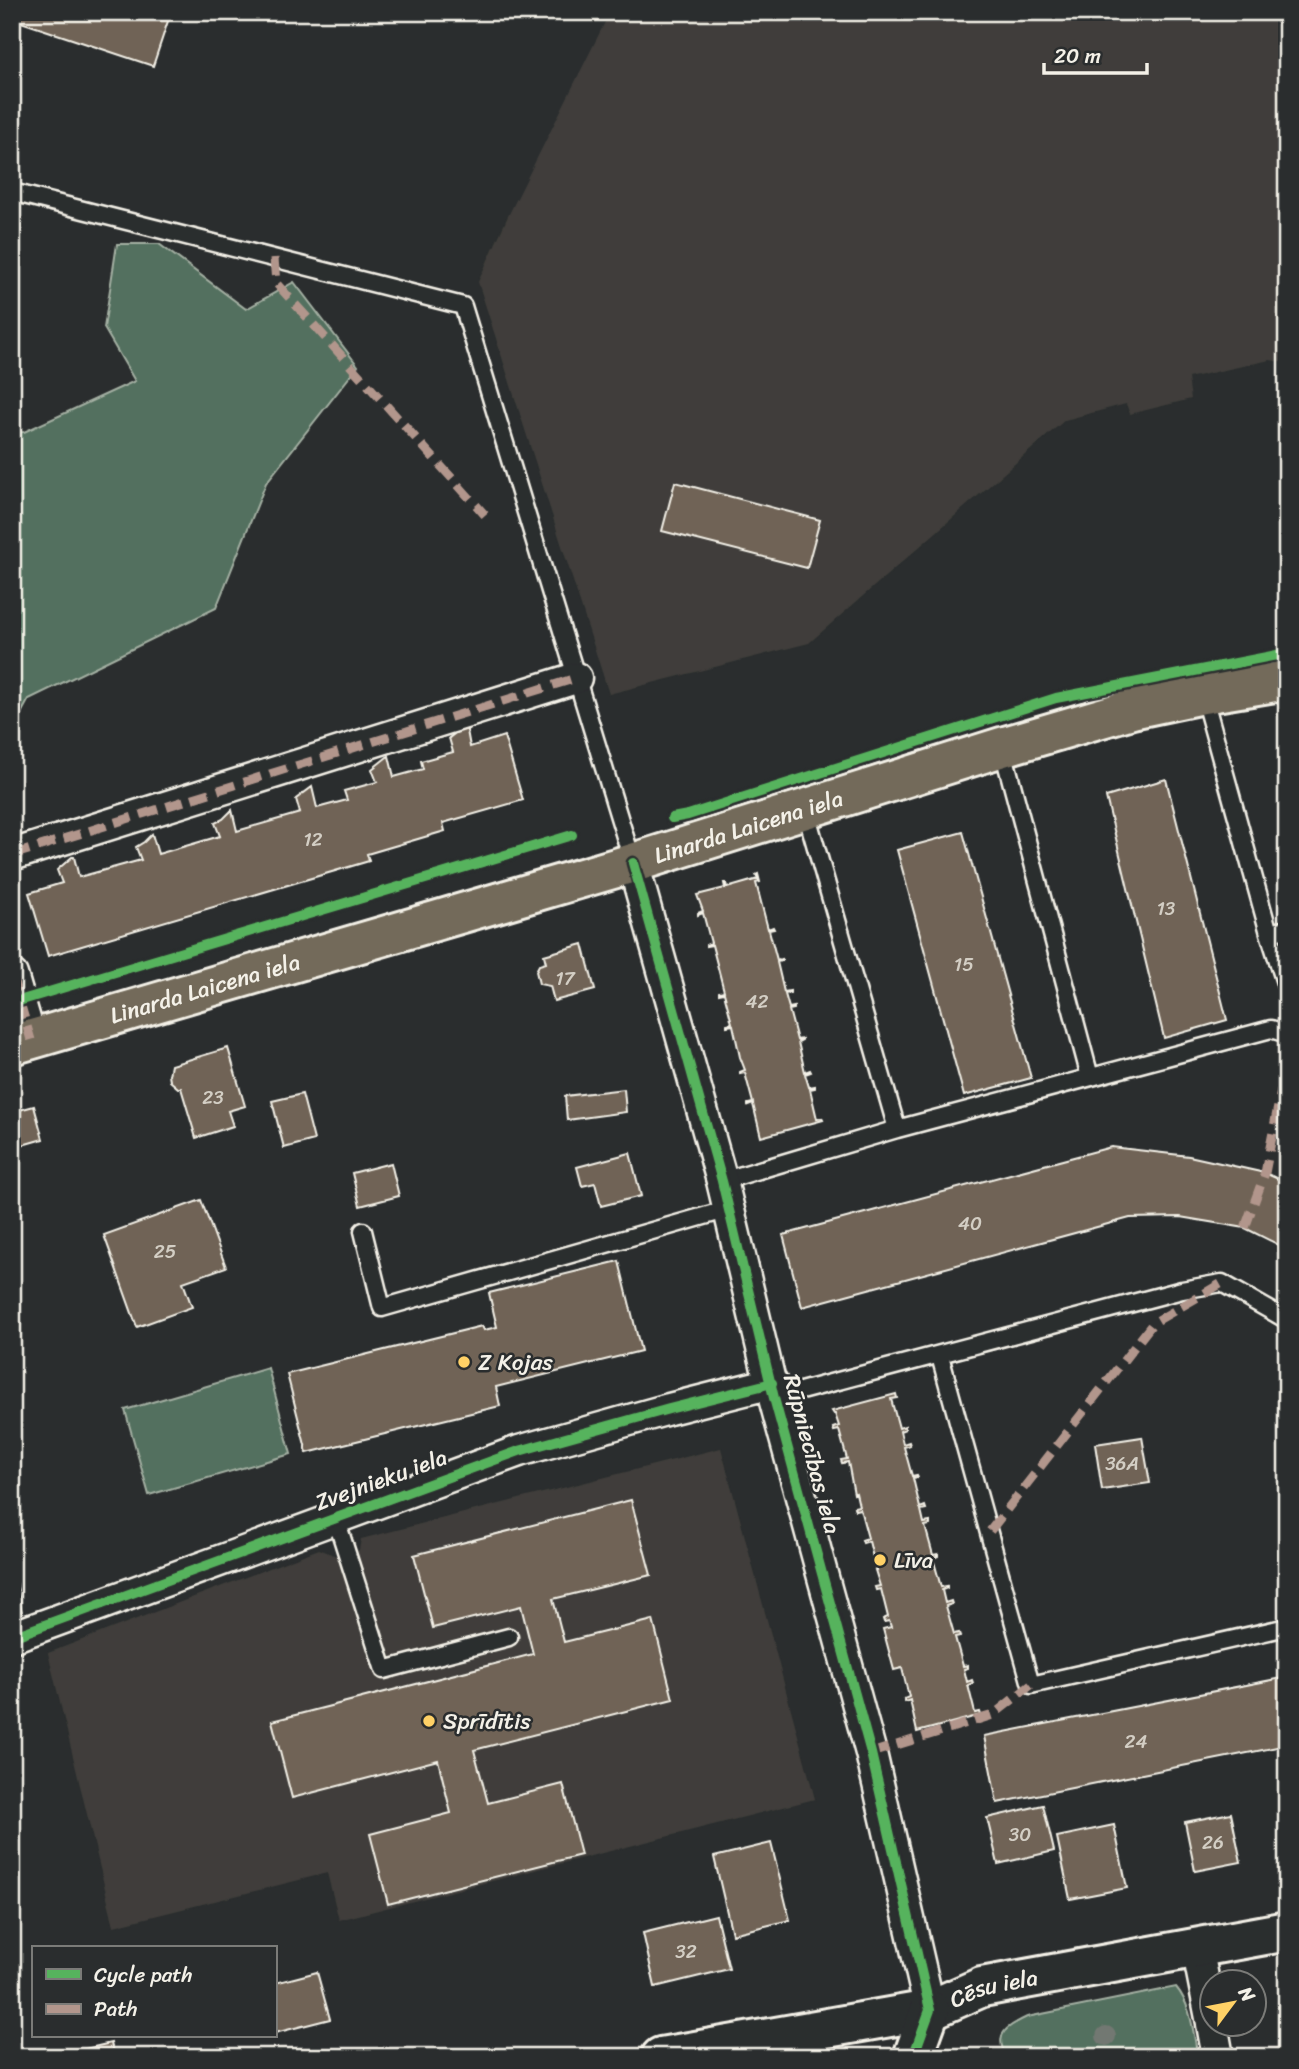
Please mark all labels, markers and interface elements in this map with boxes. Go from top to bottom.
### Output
scale bar [1044,32,1147,76]
text: 20 m [1054,37,1101,75]
street label: Linarda Laicena iela [648,778,848,876]
house number: 12 [303,823,323,856]
house number: 13 [1157,892,1176,925]
street label: Linarda Laicena iela [105,941,305,1036]
house number: 15 [954,948,974,981]
house number: 17 [555,962,576,995]
house number: 42 [746,985,768,1018]
house number: 23 [202,1081,224,1114]
house number: 40 [958,1207,982,1240]
house number: 25 [154,1235,177,1268]
place label: Z Kojas [478,1342,553,1383]
marker: Z Kojas [456,1354,472,1370]
street label: Rūpniecības iela [771,1370,853,1539]
street label: Zvejnieku iela [309,1437,453,1523]
house number: 36A [1105,1447,1139,1480]
place label: Līva [894,1540,933,1581]
marker: Līva [872,1552,888,1568]
place label: Sprīdītis [443,1701,531,1742]
marker: Sprīdītis [421,1713,437,1729]
house number: 24 [1125,1725,1148,1758]
house number: 30 [1009,1818,1031,1851]
house number: 26 [1202,1826,1224,1859]
house number: 32 [675,1935,697,1968]
legend [32,1946,276,2038]
text: Cycle path [94,1956,193,1994]
street label: Cēsu iela [942,1957,1041,2020]
north arrow [1198,1968,1268,2038]
text: N [1229,1979,1265,2009]
text: Path [94,1990,137,2028]

